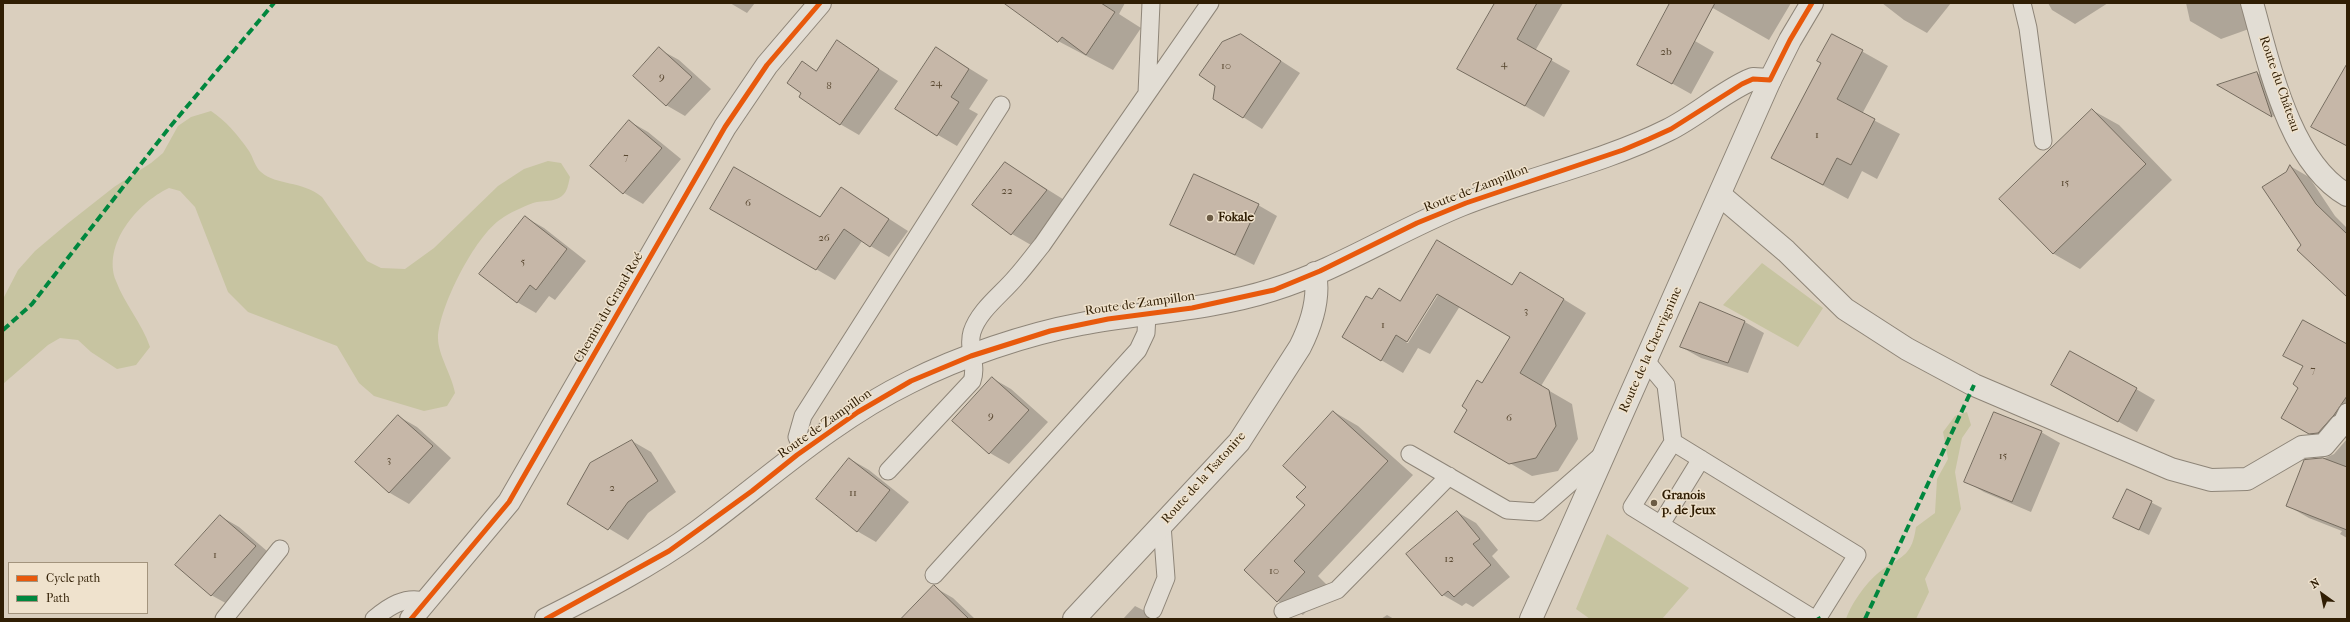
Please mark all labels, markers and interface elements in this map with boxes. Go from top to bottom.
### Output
street label: Route du Château [2255,34,2303,134]
house number: 2b [1660,45,1672,59]
house number: 4 [1501,57,1507,71]
house number: 10 [1221,59,1231,73]
house number: 9 [659,70,665,84]
house number: 24 [930,76,942,90]
house number: 8 [826,79,832,93]
house number: 1 [1815,128,1819,142]
house number: 7 [623,150,629,164]
street label: Route de Zampillon [1421,162,1531,216]
house number: 15 [2061,176,2069,190]
house number: 22 [1001,184,1013,198]
house number: 6 [745,196,751,210]
place label: Fokale [1218,210,1254,226]
marker: Fokale [1205,213,1215,223]
house number: 26 [818,231,830,245]
street label: Chemin du Grand Roé [571,250,647,366]
house number: 5 [521,255,525,269]
street label: Route de la Chervignine [1616,285,1686,415]
street label: Route de Zampillon [1084,289,1196,319]
house number: 3 [1524,304,1528,318]
house number: 1 [1381,318,1385,332]
house number: 7 [2310,363,2316,377]
street label: Route de Zampillon [775,386,875,462]
house number: 9 [988,409,994,423]
house number: 6 [1506,411,1512,425]
street label: Route de la Tsatonire [1159,429,1249,527]
house number: 15 [1999,449,2007,463]
house number: 3 [387,453,391,467]
house number: 2 [609,481,615,495]
house number: 11 [849,486,857,500]
place label: Granois p. de Jeux [1662,488,1716,519]
marker: Granois p. de Jeux [1649,498,1659,508]
house number: 1 [213,548,217,562]
house number: 12 [1444,552,1454,566]
legend [8,562,148,614]
house number: 10 [1269,564,1279,578]
text: Cycle path [46,571,100,585]
north arrow [2302,574,2342,614]
text: N [2308,576,2322,591]
text: Path [46,591,70,605]

